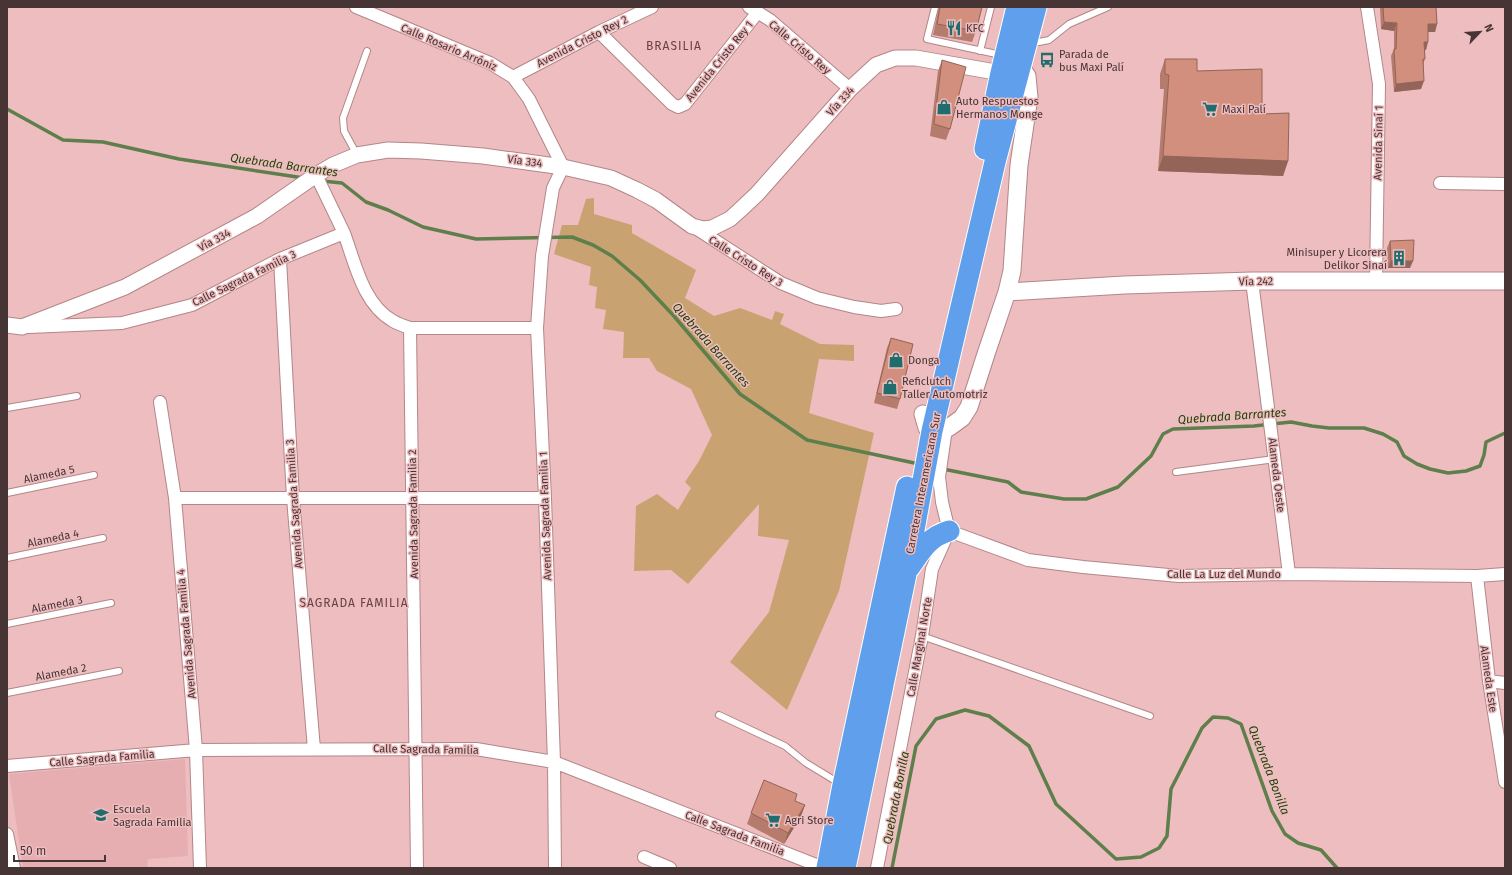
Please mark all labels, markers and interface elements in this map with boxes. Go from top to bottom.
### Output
north arrow [1460,12,1500,52]
street label: Avenida Cristo Rey 2 [534,13,630,70]
street label: Avenida Cristo Rey 1 [683,18,756,104]
street label: Calle Cristo Rey [766,18,834,77]
restaurant icon: KFC [945,19,963,37]
street label: Calle Rosario Arróniz [399,21,499,74]
place label: KFC [966,22,984,35]
text: N [1481,22,1496,34]
district label: BRASILIA [646,39,702,53]
place label: Parada de bus Maxi Palí [1059,48,1124,74]
bus stop icon: Parada de bus Maxi Palí [1038,51,1056,69]
street label: Vía 334 [824,84,857,119]
place label: Auto Respuestos Hermanos Monge [956,95,1043,121]
shop icon: Auto Respuestos Hermanos Monge [935,98,953,116]
supermarket icon: Maxi Palí [1201,100,1219,118]
place label: Maxi Palí [1222,103,1266,116]
street label: Avenida Sinaí 1 [1371,105,1386,181]
water label: Quebrada Barrantes [229,151,339,180]
street label: Vía 334 [507,153,543,170]
street label: Vía 334 [196,226,233,254]
street label: Calle Cristo Rey 3 [706,233,785,289]
place label: Minisuper y Licorera Delikor Sinaí [1286,246,1387,272]
street label: Calle Sagrada Familia 3 [190,248,298,309]
building icon: Minisuper y Licorera Delikor Sinaí [1390,249,1408,267]
street label: Vía 242 [1239,275,1273,288]
water label: Quebrada Barrantes [669,300,753,390]
shop icon: Donga [887,351,905,369]
place label: Donga [908,354,939,367]
place label: Reficlutch Taller Automotriz [902,375,988,401]
shop icon: Reficlutch Taller Automotriz [881,378,899,396]
water label: Quebrada Barrantes [1177,405,1287,427]
street label: Carretera Interamericana Sur [903,410,944,555]
street label: Alameda Oeste [1265,437,1288,513]
street label: Avenida Sagrada Familia 3 [283,439,306,569]
street label: Avenida Sagrada Familia 2 [406,449,421,579]
street label: Avenida Sagrada Familia 1 [537,451,554,581]
street label: Alameda 5 [22,463,76,486]
street label: Alameda 4 [26,527,80,550]
street label: Calle La Luz del Mundo [1167,568,1281,581]
street label: Avenida Sagrada Familia 4 [174,569,199,699]
street label: Alameda 3 [30,593,84,616]
district label: SAGRADA FAMILIA [299,596,409,610]
street label: Calle Marginal Norte [904,596,935,698]
street label: Alameda Este [1477,645,1500,713]
street label: Alameda 2 [34,661,88,684]
water label: Quebrada Bonilla [1246,723,1293,817]
street label: Calle Sagrada Familia [373,742,479,757]
street label: Calle Sagrada Familia [49,747,155,770]
water label: Quebrada Bonilla [880,750,912,846]
place label: Escuela Sagrada Familia [113,803,191,829]
school or university icon: Escuela Sagrada Familia [92,806,110,824]
street label: Calle Sagrada Familia [683,808,787,858]
supermarket icon: Agri Store [764,811,782,829]
place label: Agri Store [785,814,833,827]
scale bar [14,837,105,863]
text: 50 m [20,844,46,858]

